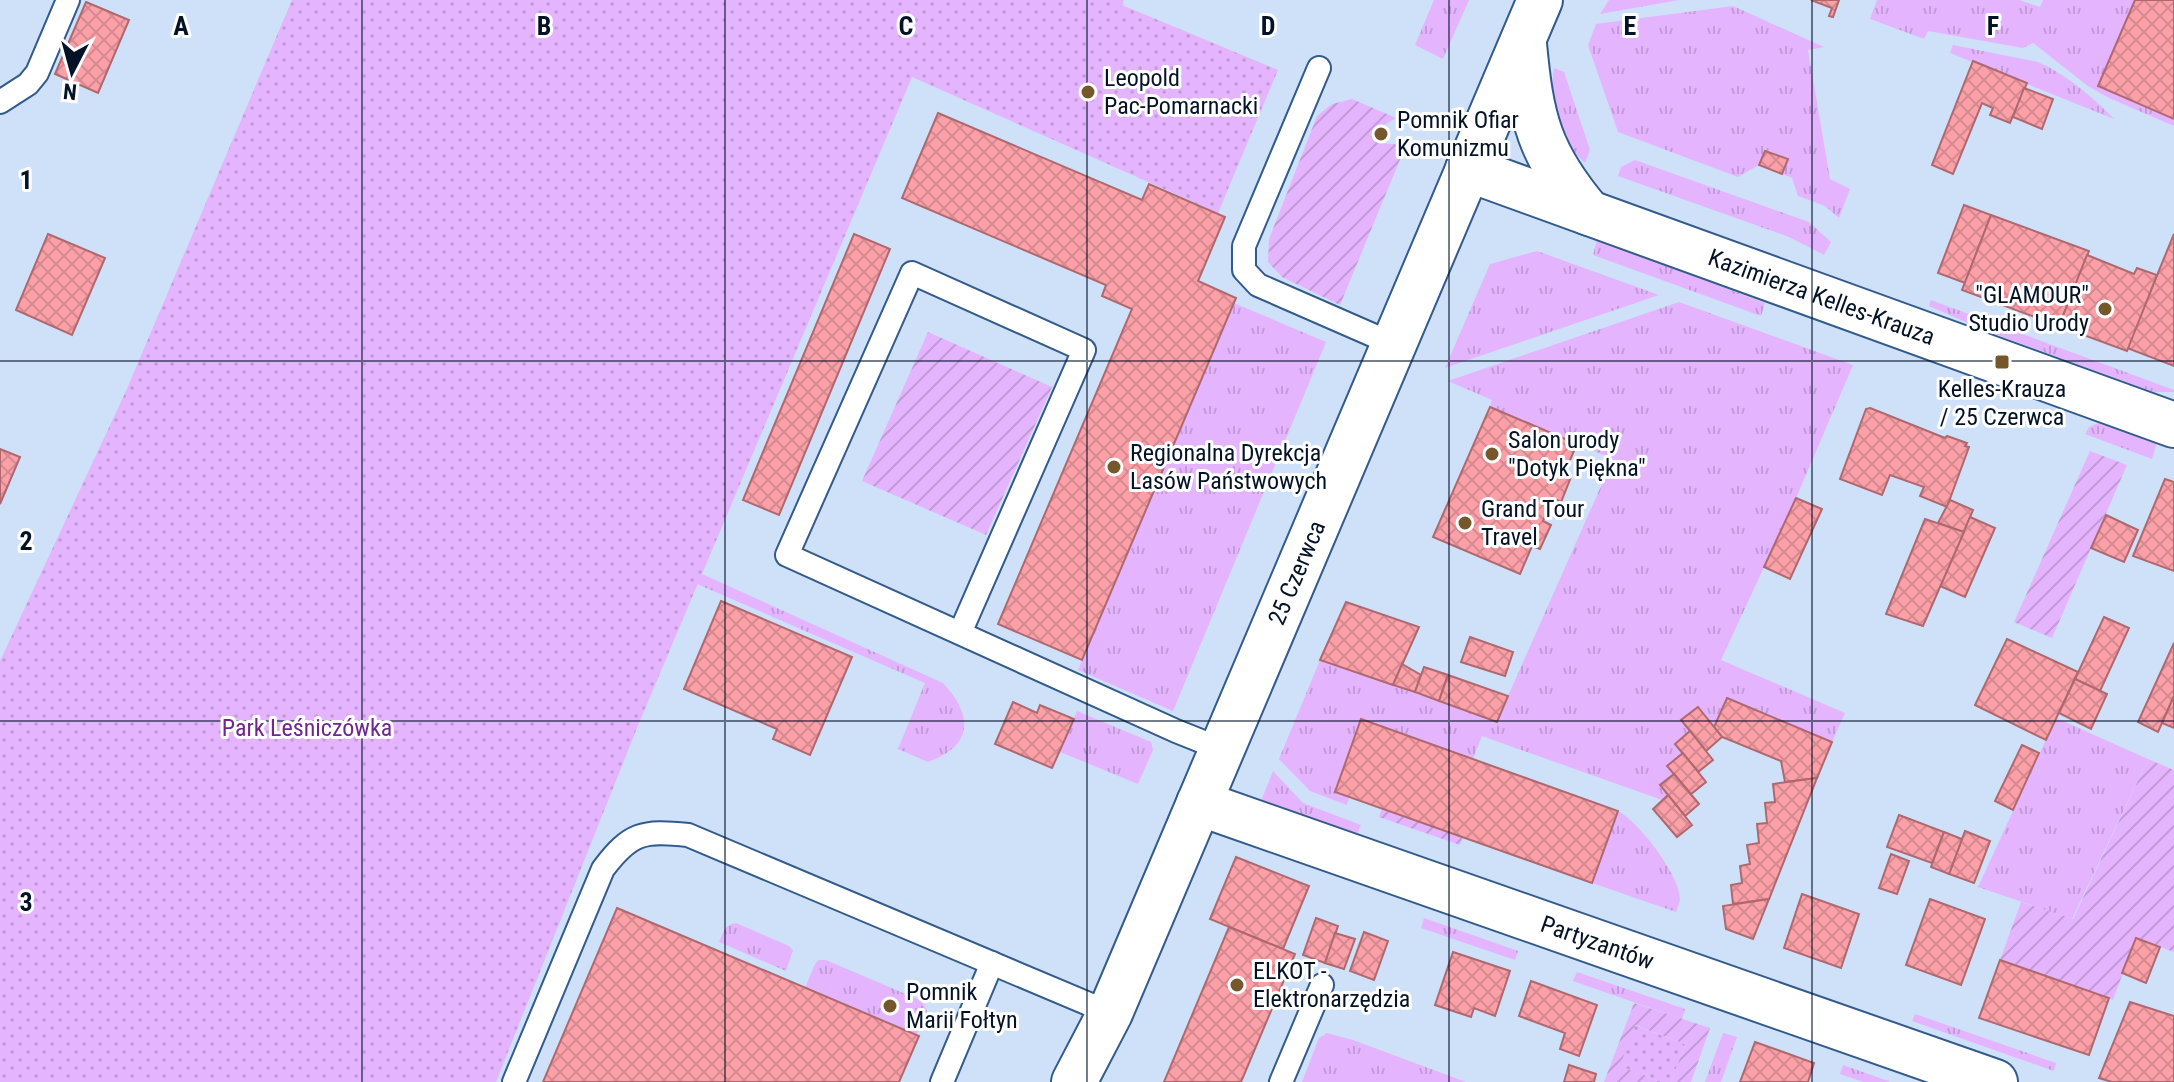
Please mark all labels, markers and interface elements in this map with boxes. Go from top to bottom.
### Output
text: A [173,11,189,41]
text: B [537,11,551,41]
text: C [899,11,914,41]
text: D [1261,11,1275,41]
text: E [1624,11,1637,41]
text: F [1987,11,1999,41]
north arrow [32,32,112,112]
place label: Leopold Pac-Pomarnacki [1104,64,1258,120]
text: N [62,78,78,105]
marker: Leopold Pac-Pomarnacki [1079,83,1097,101]
place label: Pomnik Ofiar Komunizmu [1397,106,1519,162]
marker: Pomnik Ofiar Komunizmu [1372,125,1390,143]
text: 1 [19,165,33,195]
street label: Kazimierza Kelles-Krauza [1705,243,1938,351]
place label: "GLAMOUR" Studio Urody [1968,281,2089,337]
marker: "GLAMOUR" Studio Urody [2096,300,2114,318]
marker: Kelles-Krauza / 25 Czerwca [1993,353,2011,371]
place label: Kelles-Krauza / 25 Czerwca [1938,375,2066,431]
place label: Salon urody "Dotyk Piękna" [1508,426,1646,482]
place label: Regionalna Dyrekcja Lasów Państwowych [1130,439,1327,495]
marker: Salon urody "Dotyk Piękna" [1483,445,1501,463]
marker: Regionalna Dyrekcja Lasów Państwowych [1105,458,1123,476]
place label: Grand Tour Travel [1481,495,1584,551]
marker: Grand Tour Travel [1456,514,1474,532]
street label: 25 Czerwca [1262,517,1331,629]
text: 2 [19,526,33,556]
park label: Park Leśniczówka [222,714,392,742]
text: 3 [19,887,33,917]
street label: Partyzantów [1537,910,1658,975]
place label: ELKOT - Elektronarzędzia [1253,957,1410,1013]
marker: ELKOT - Elektronarzędzia [1228,976,1246,994]
place label: Pomnik Marii Fołtyn [906,978,1018,1034]
marker: Pomnik Marii Fołtyn [881,997,899,1015]

